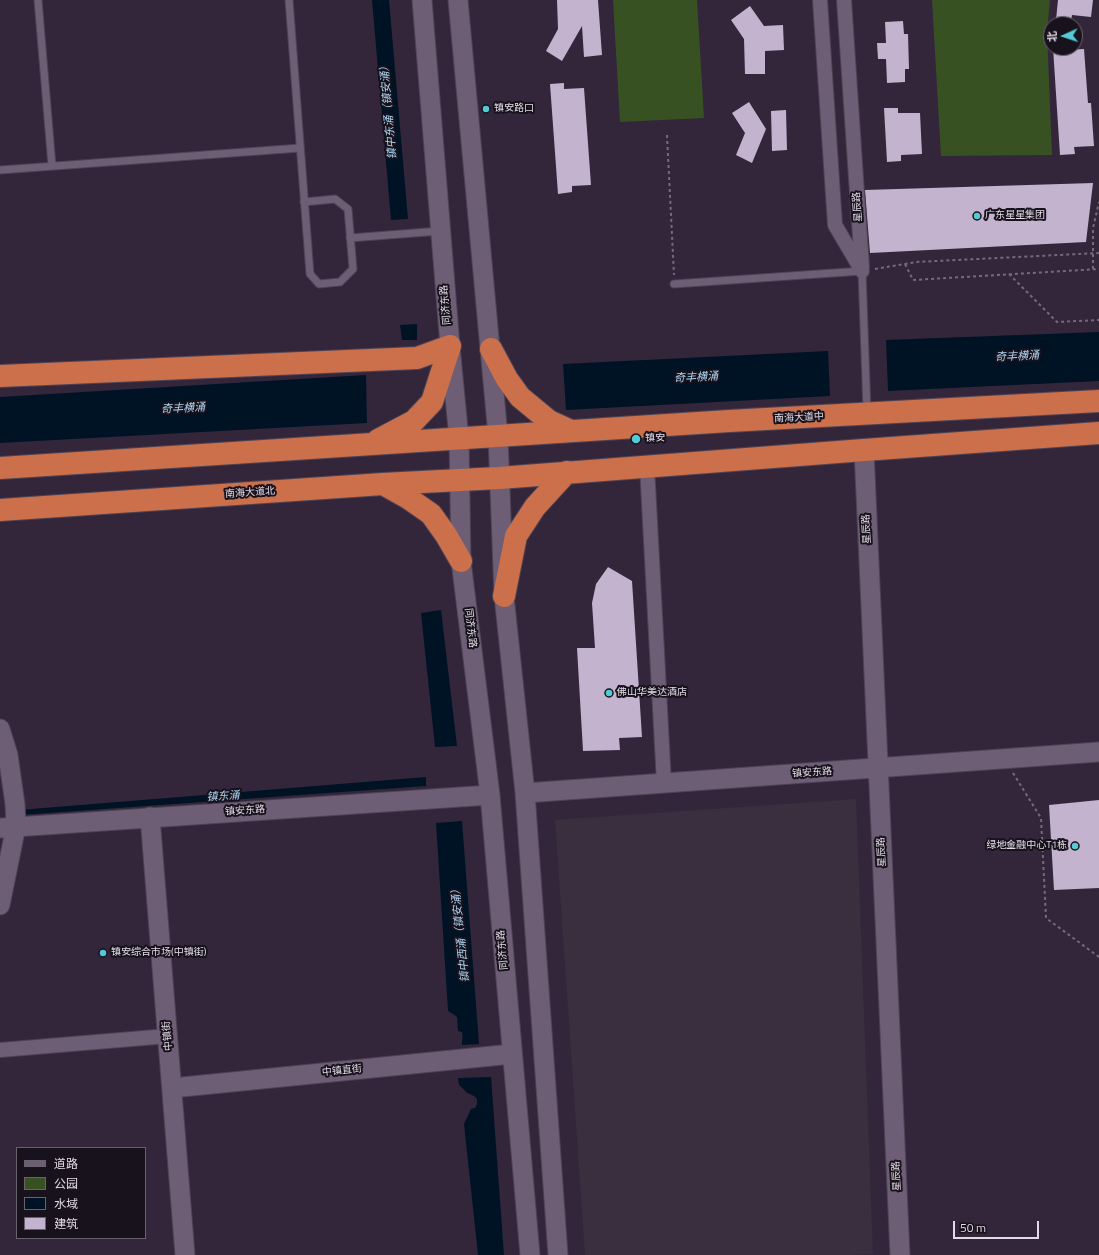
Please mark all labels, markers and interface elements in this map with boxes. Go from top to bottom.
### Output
north arrow [1043,16,1083,56]
text: 北 [1044,31,1060,42]
water label: 镇中东涌（镇安涌） [378,60,400,160]
place label: 镇安路口 [494,103,534,115]
marker: 镇安路口 [481,104,491,114]
street label: 星辰路 [851,192,865,222]
place label: 广东星星集团 [985,210,1045,222]
marker: 广东星星集团 [972,211,982,221]
street label: 同济东路 [438,285,454,325]
water label: 奇丰横涌 [995,349,1039,365]
water label: 奇丰横涌 [674,370,718,386]
water label: 奇丰横涌 [161,401,205,417]
street label: 南海大道中 [774,411,824,425]
marker: 镇安 [630,433,642,445]
place label: 镇安 [645,433,665,445]
street label: 南海大道北 [225,485,275,501]
street label: 星辰路 [860,514,874,544]
street label: 同济东路 [462,607,478,649]
place label: 佛山华美达酒店 [617,687,687,699]
marker: 佛山华美达酒店 [604,688,614,698]
street label: 镇安东路 [792,766,832,780]
water label: 镇东涌 [206,789,240,805]
street label: 镇安东路 [225,804,265,818]
street label: 星辰路 [875,837,889,867]
place label: 绿地金融中心T1栋 [986,840,1067,852]
marker: 绿地金融中心T1栋 [1070,841,1080,851]
water label: 镇中西涌（镇安涌） [449,883,473,983]
street label: 同济东路 [495,930,511,970]
place label: 镇安综合市场(中镇街) [111,947,206,959]
marker: 镇安综合市场(中镇街) [98,948,108,958]
street label: 中镇街 [161,1021,175,1051]
street label: 中镇直街 [321,1063,363,1079]
legend [16,1147,146,1239]
text: 道路 [54,1154,78,1173]
street label: 星辰路 [890,1161,904,1191]
text: 公园 [54,1174,78,1193]
text: 水域 [54,1194,78,1213]
scale bar [955,1213,1041,1239]
text: 建筑 [54,1214,78,1233]
text: 50 m [960,1218,986,1237]

